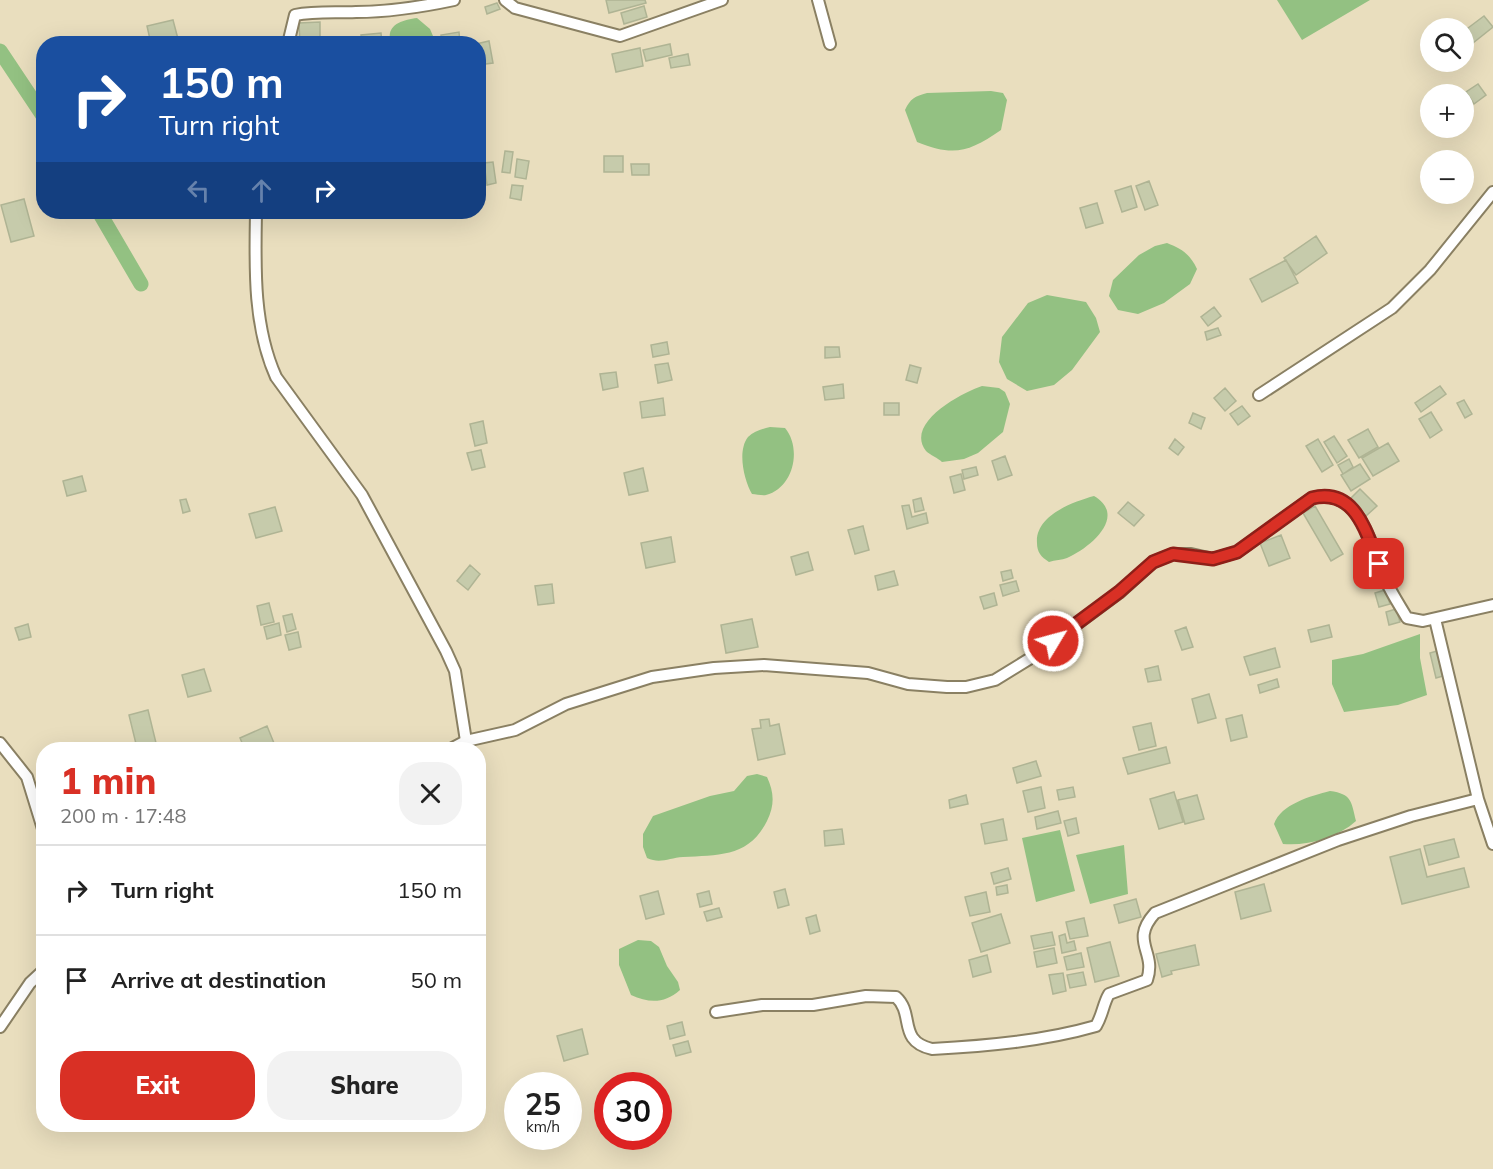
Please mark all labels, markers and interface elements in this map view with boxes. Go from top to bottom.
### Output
map controls [1420,18,1474,204]
button: search [1420,18,1474,72]
text: 150 m [159,56,284,109]
icon: right [60,60,138,138]
button: + [1420,84,1474,138]
text: Turn right [159,108,279,142]
button: − [1420,150,1474,204]
icon: left [182,174,215,207]
icon: ahead [245,174,278,207]
icon: right [308,174,341,207]
pin [1353,538,1404,589]
icon: arrive [1362,547,1395,580]
position arrow [1021,609,1085,673]
text: 1 min [60,758,156,803]
button: close [399,762,462,825]
text: 200 m · 17:48 [60,803,186,828]
icon: right [60,874,93,907]
text: Turn right [111,876,214,904]
text: 150 m [397,876,462,904]
icon: arrive [60,964,93,997]
text: Arrive at destination [111,966,326,994]
text: 50 m [411,966,462,994]
button: Exit [60,1051,255,1120]
button: Share [267,1051,462,1120]
speed limit sign: 30 [594,1072,672,1150]
text: 25 [525,1085,561,1123]
text: km/h [526,1117,560,1136]

